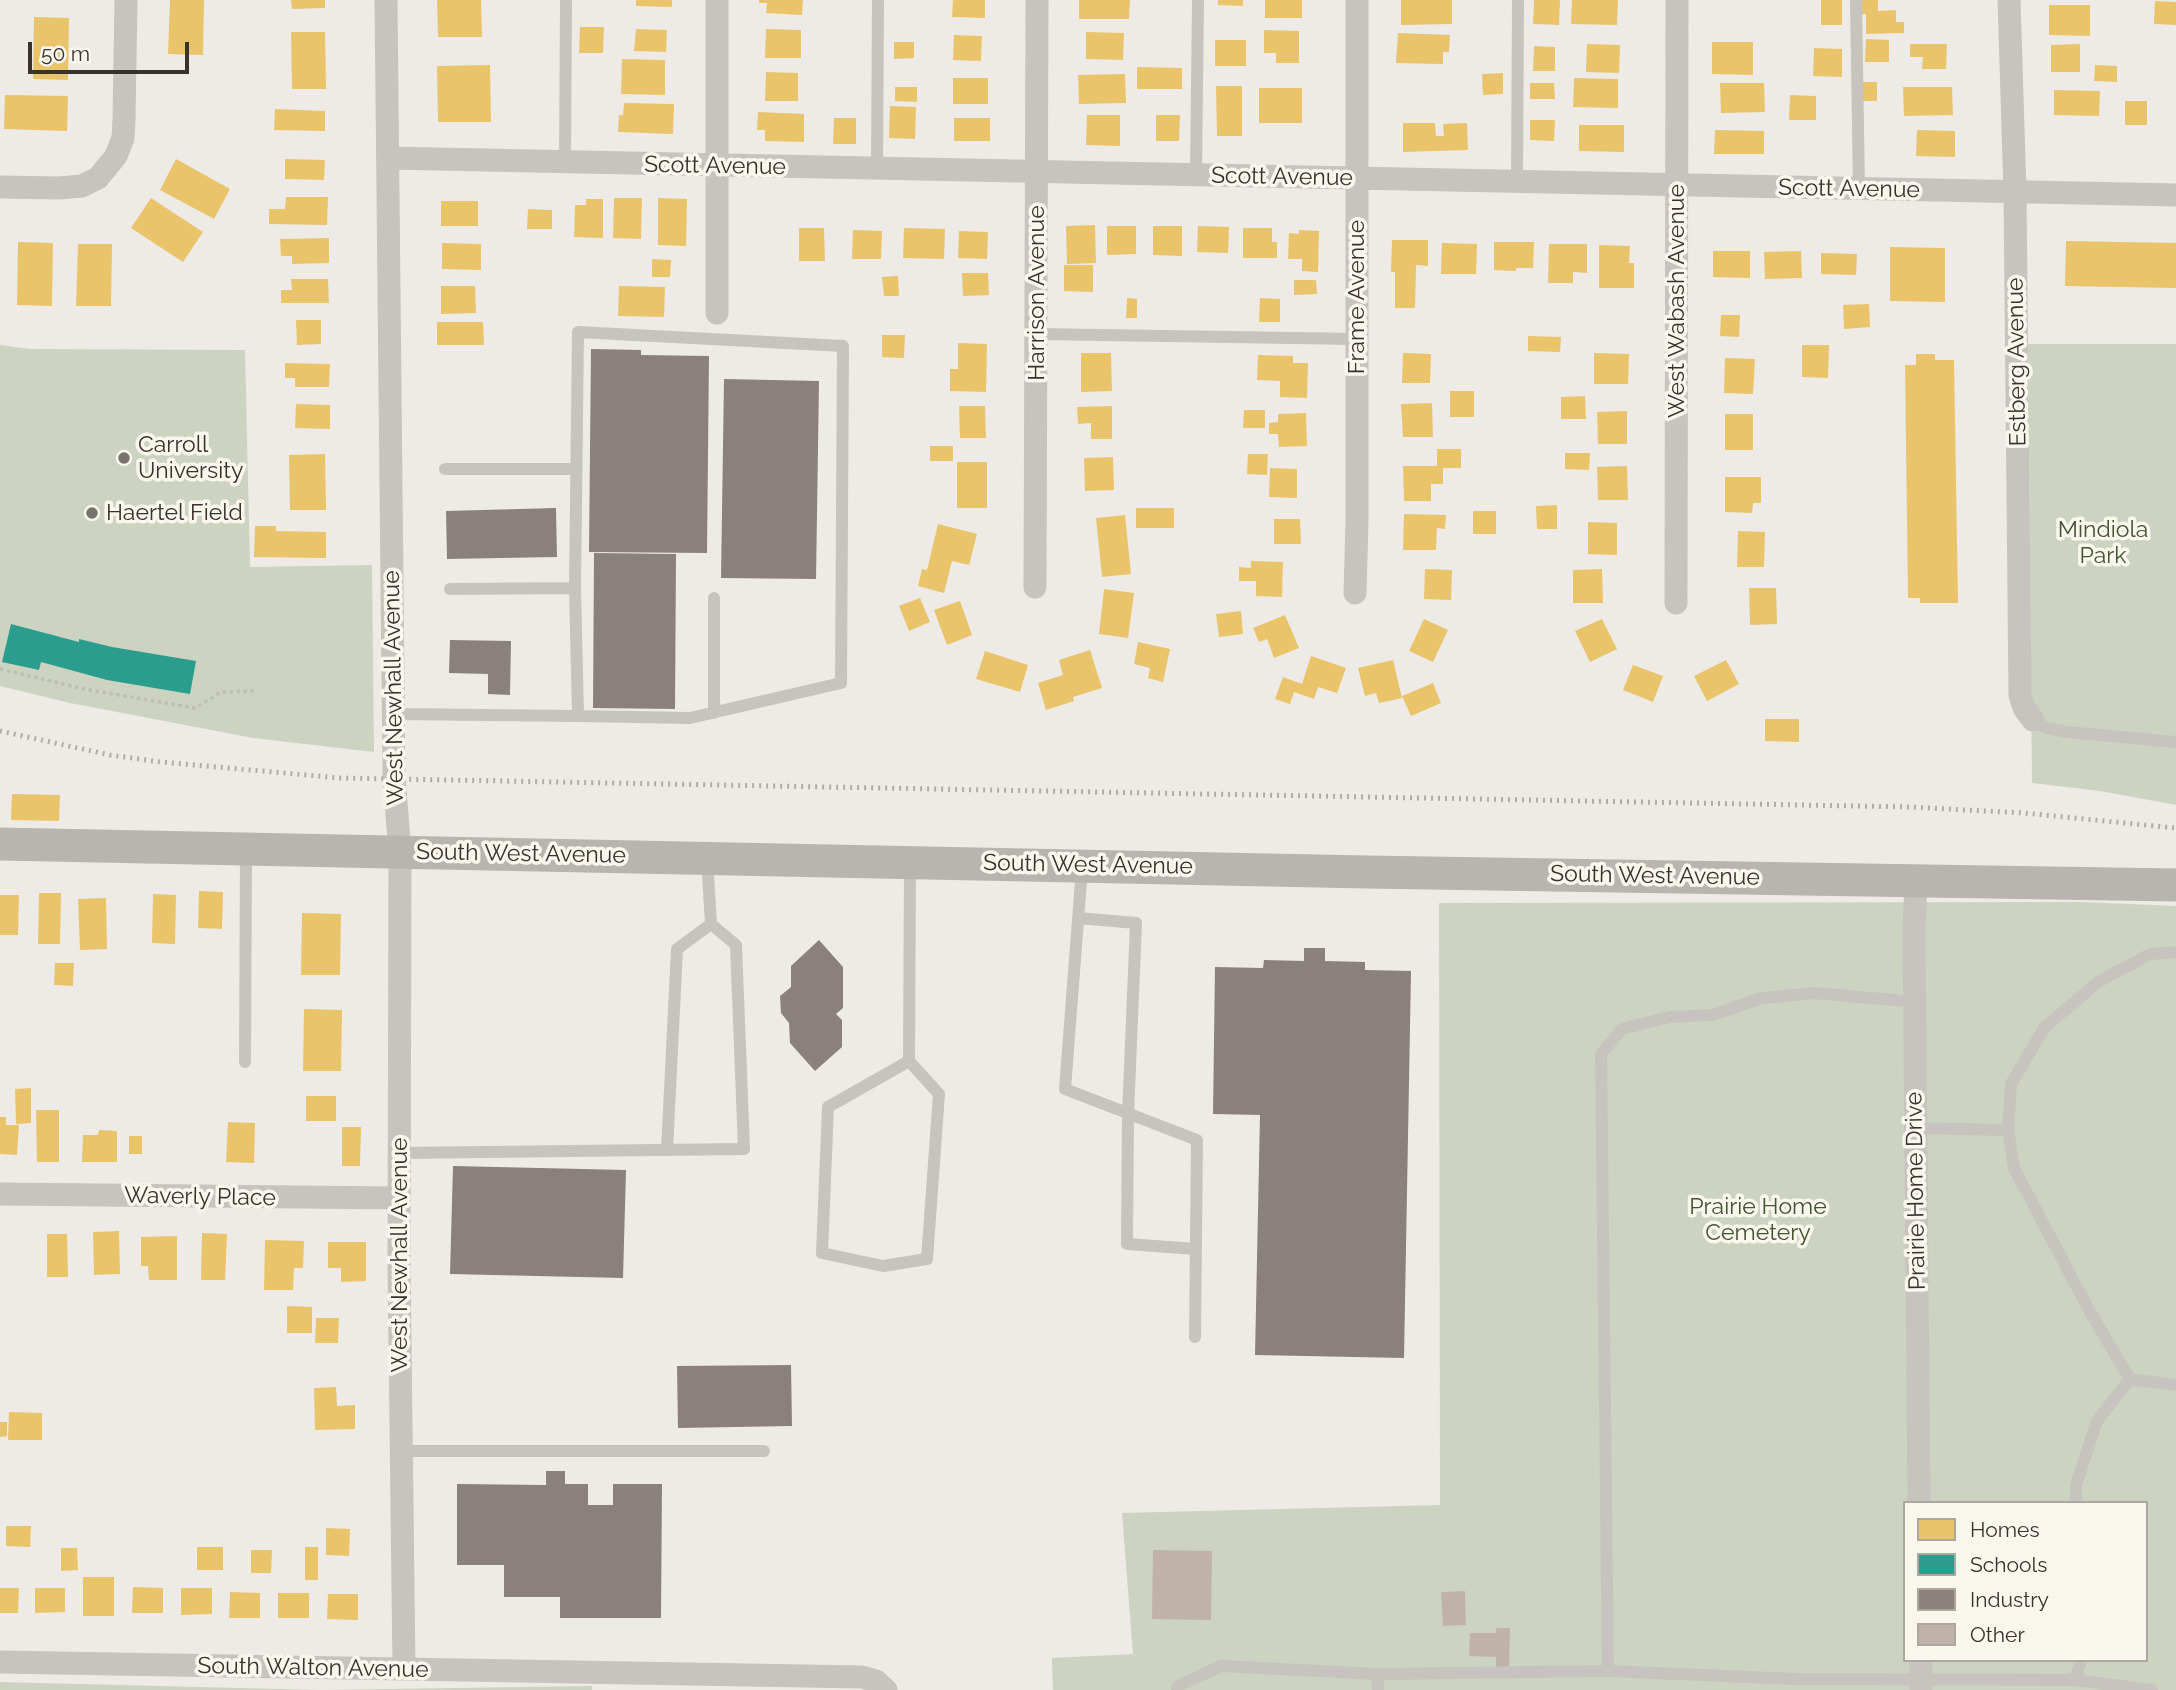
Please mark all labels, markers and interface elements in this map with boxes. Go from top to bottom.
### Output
scale bar [32,28,192,72]
text: 50 m [41,41,90,66]
street label: Scott Avenue [644,151,786,181]
street label: Scott Avenue [1211,162,1353,192]
street label: Scott Avenue [1778,174,1920,204]
street label: West Wabash Avenue [1663,184,1691,418]
street label: Harrison Avenue [1023,205,1051,381]
street label: Frame Avenue [1343,220,1371,374]
street label: Estberg Avenue [2002,277,2032,447]
place label: Carroll University [138,431,243,485]
marker: Carroll University [116,450,132,466]
place label: Haertel Field [106,499,243,527]
marker: Haertel Field [84,505,100,521]
park label: Mindiola Park [2058,516,2148,570]
street label: West Newhall Avenue [378,570,410,806]
street label: South West Avenue [416,838,626,870]
street label: South West Avenue [983,849,1193,881]
street label: South West Avenue [1550,860,1760,892]
street label: Prairie Home Drive [1900,1092,1932,1290]
street label: West Newhall Avenue [386,1137,414,1373]
street label: Waverly Place [124,1182,276,1212]
park label: Prairie Home Cemetery [1689,1193,1827,1247]
legend [1903,1501,2148,1662]
text: Homes [1970,1517,2040,1542]
text: Schools [1970,1552,2047,1577]
text: Industry [1970,1587,2049,1612]
text: Other [1970,1622,2025,1647]
street label: South Walton Avenue [197,1652,429,1684]

